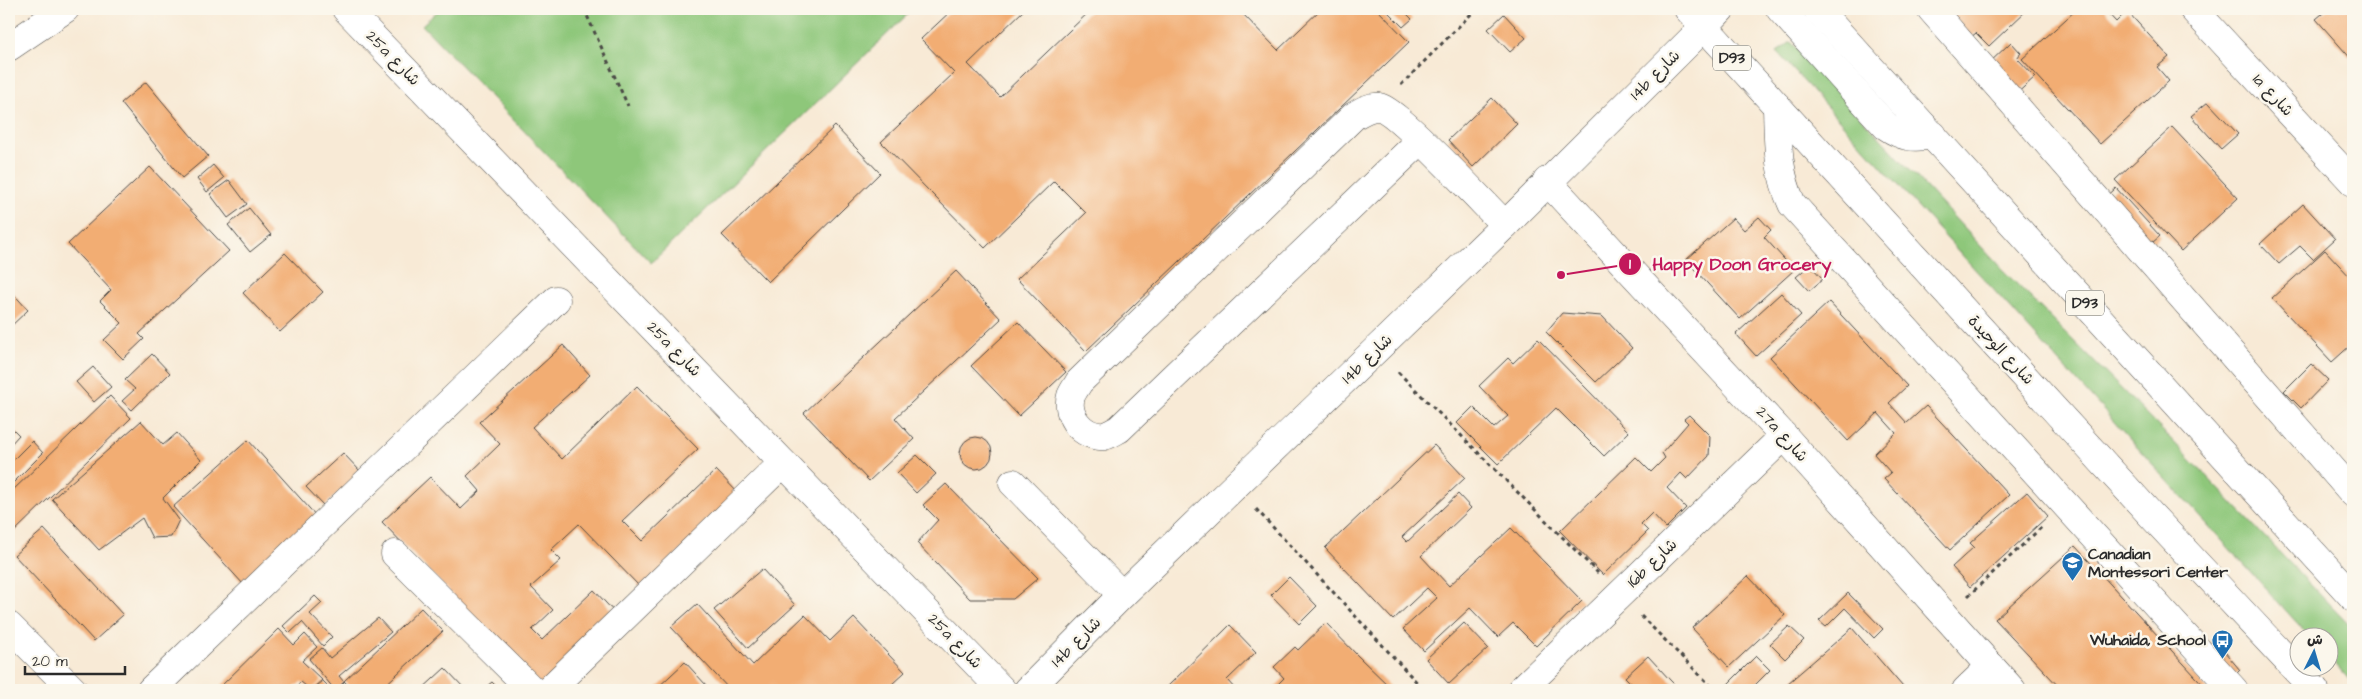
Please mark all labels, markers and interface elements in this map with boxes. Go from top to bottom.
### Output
street label: 25a شارع [361,25,425,91]
street label: 14b شارع [1625,45,1685,105]
road number: D93 [1713,46,1751,70]
street label: 1a شارع [2247,69,2299,121]
callout: Happy Doon Grocery [1617,248,1841,281]
text: Happy Doon Grocery [1653,252,1832,278]
text: 1 [1629,254,1631,275]
road number: D93 [2066,290,2104,316]
street label: شارع الوحيدة [1963,310,2039,390]
street label: 25a شارع [642,316,706,382]
street label: 14b شارع [1337,329,1397,389]
street label: 27a شارع [1751,401,1813,467]
street label: 16b شارع [1622,534,1682,592]
place label: Canadian Montessori Center [2088,543,2228,583]
school or university icon: Canadian Montessori Center [2060,551,2084,582]
street label: 25a شارع [923,608,987,674]
street label: 14b شارع [1046,612,1106,672]
north arrow [2290,626,2340,676]
bus stop icon: Wuhaida, School [2210,628,2234,659]
place label: Wuhaida, School [2089,629,2206,651]
text: ش [2307,629,2324,651]
scale bar [25,644,125,676]
text: 20 m [32,651,68,672]

